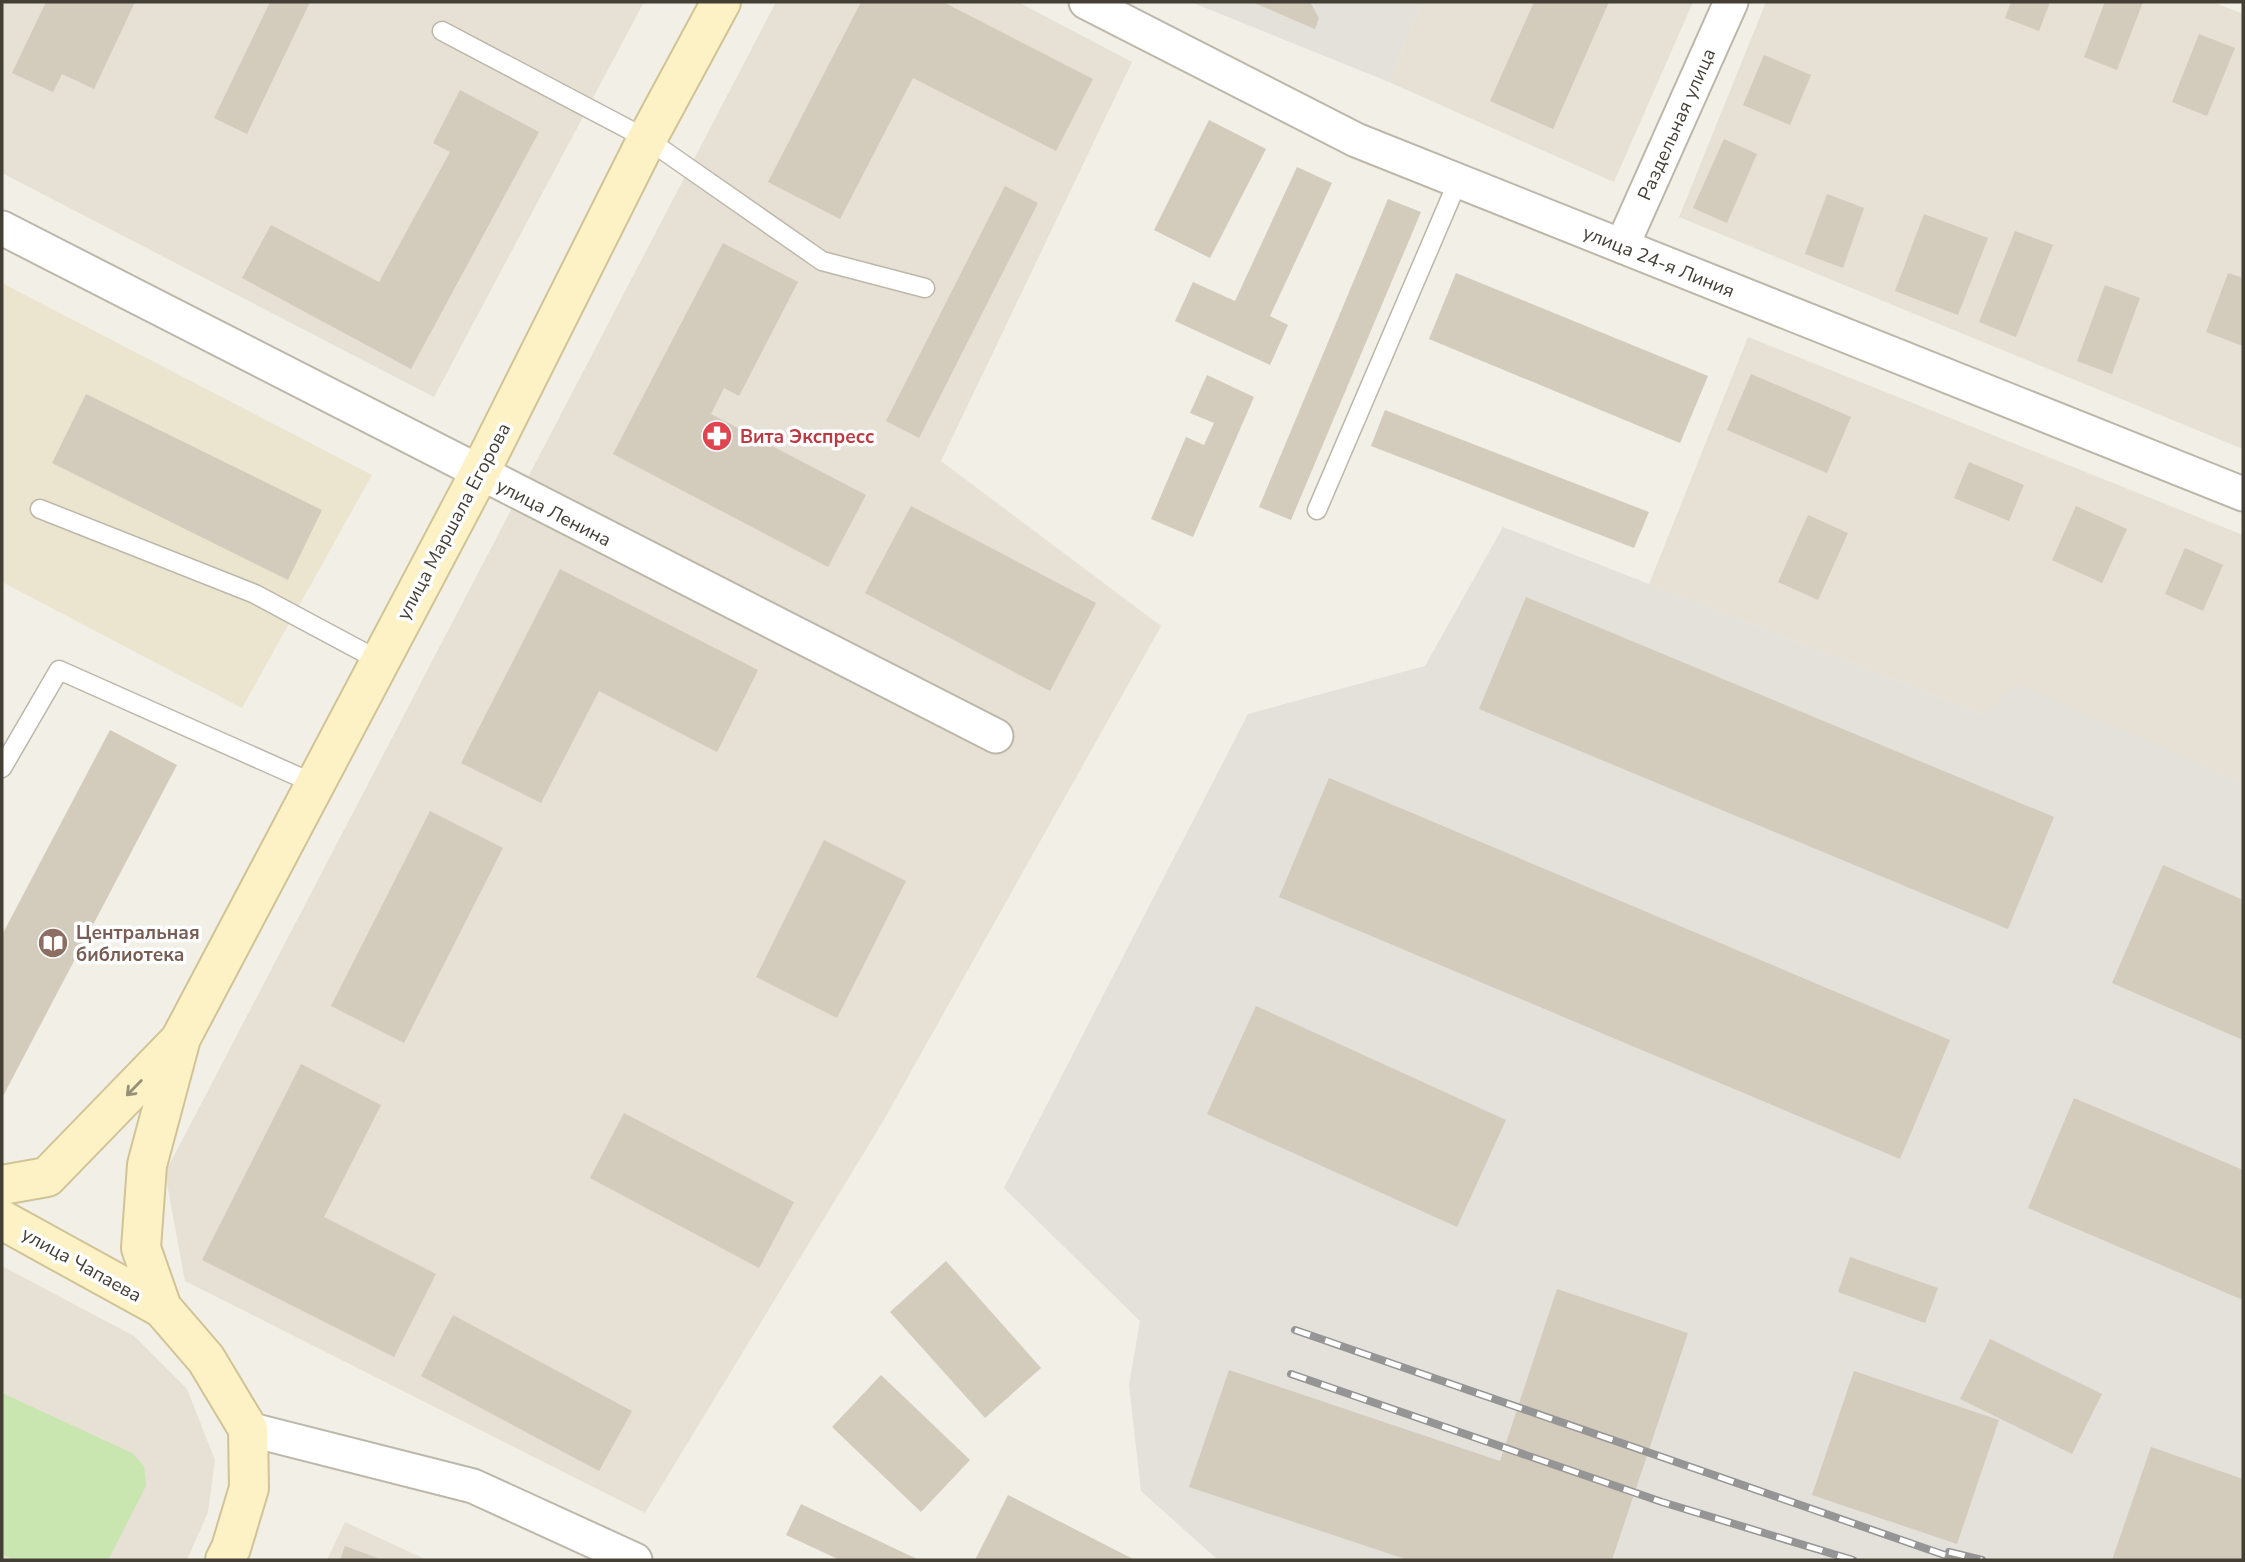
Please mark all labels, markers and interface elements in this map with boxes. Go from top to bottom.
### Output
street label: Раздельная улица [1632,44,1722,205]
street label: улица 24-я Линия [1579,220,1738,304]
street label: улица Маршала Егорова [391,418,517,625]
pharmacy icon: Вита Экспресс [700,419,734,453]
place label: Вита Экспресс [740,424,874,450]
street label: улица Ленина [492,473,616,553]
place label: Центральная библиотека [76,920,200,968]
library icon: Центральная библиотека [36,926,70,960]
one-way arrow [126,1079,143,1096]
street label: улица Чапаева [17,1221,146,1309]

